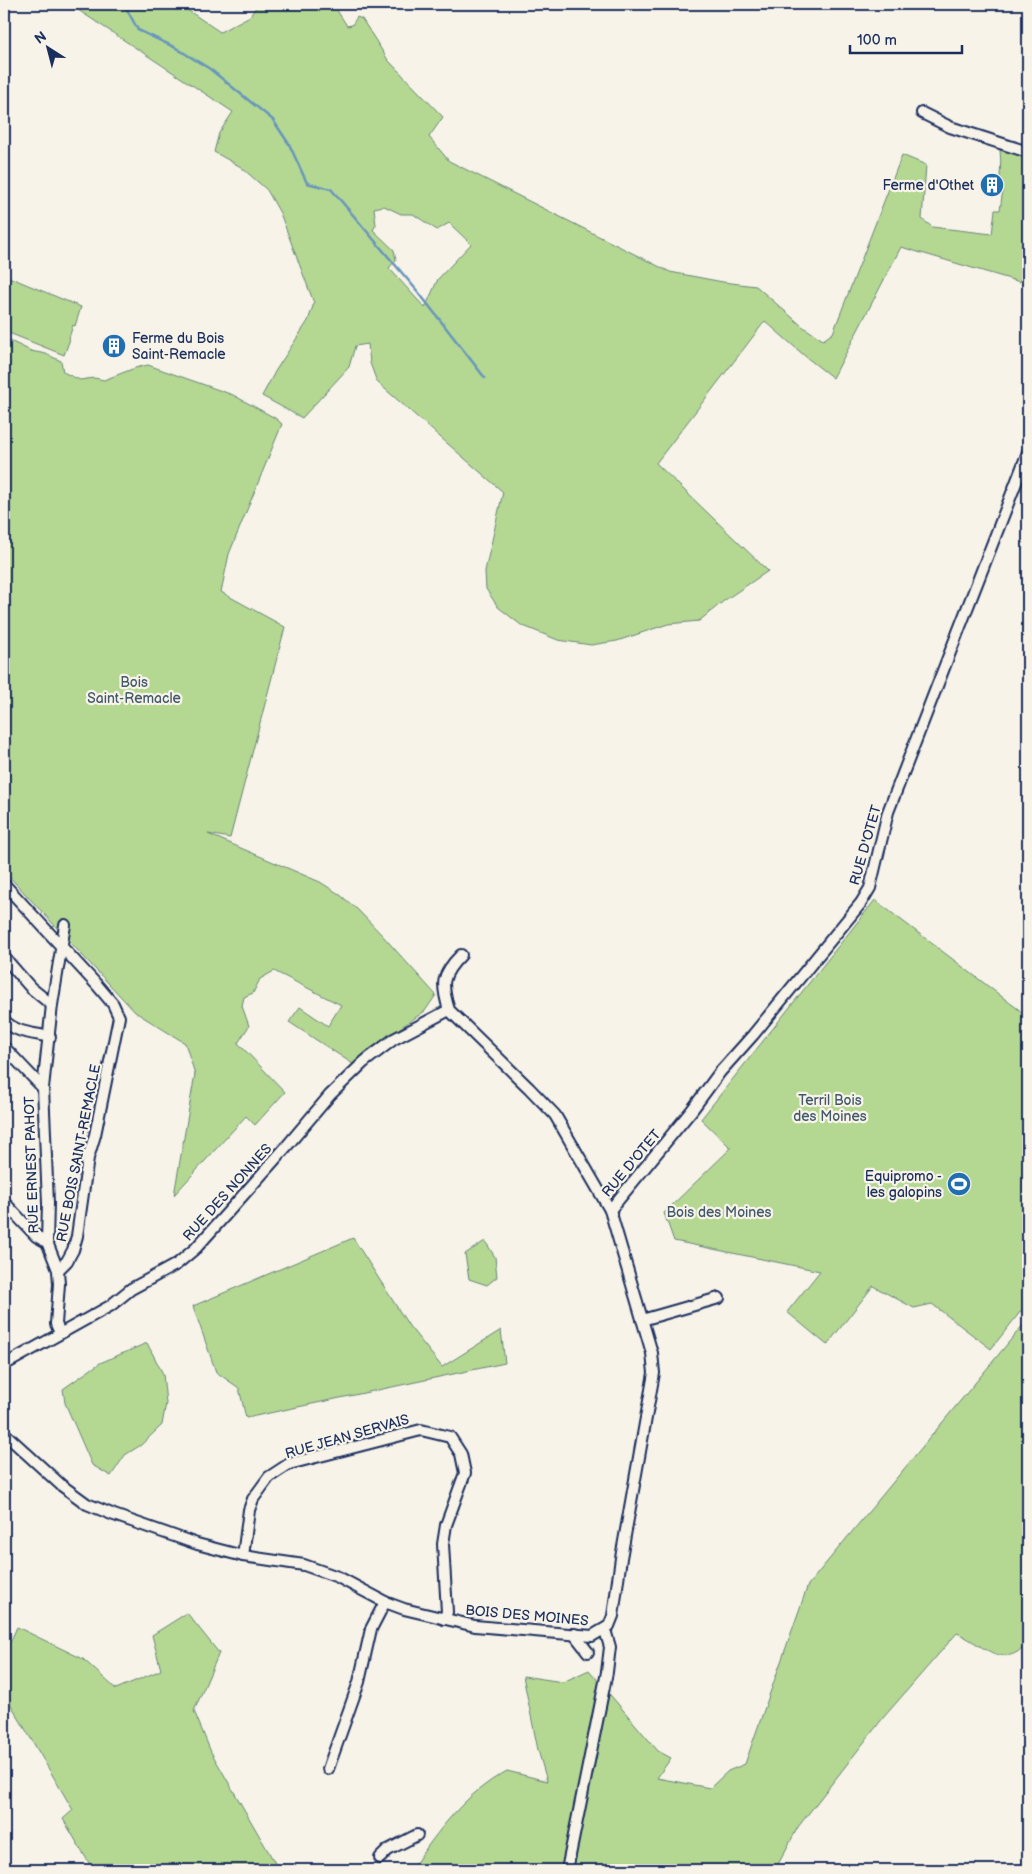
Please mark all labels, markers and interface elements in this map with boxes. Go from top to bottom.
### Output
north arrow [22,22,72,72]
scale bar [850,22,962,54]
text: N [31,28,50,48]
text: 100 m [857,31,897,50]
building icon: Ferme d'Othet [979,172,1005,198]
place label: Ferme d'Othet [883,177,975,194]
place label: Ferme du Bois Saint-Remacle [132,330,226,363]
building icon: Ferme du Bois Saint-Remacle [101,333,127,359]
park label: Bois Saint-Remacle [87,674,181,707]
street label: RUE D'OTET [846,803,885,887]
street label: RUE BOIS SAINT-REMACLE [53,1063,104,1243]
park label: Terril Bois des Moines [793,1092,867,1125]
street label: RUE ERNEST PAHOT [21,1095,42,1234]
street label: RUE D'OTET [598,1126,665,1200]
street label: RUE DES NONNES [179,1140,275,1244]
place label: Equipromo - les galopins [865,1168,942,1201]
sports icon: Equipromo - les galopins [946,1171,972,1197]
park label: Bois des Moines [667,1204,772,1221]
street label: RUE JEAN SERVAIS [283,1411,411,1462]
street label: BOIS DES MOINES [465,1602,589,1629]

